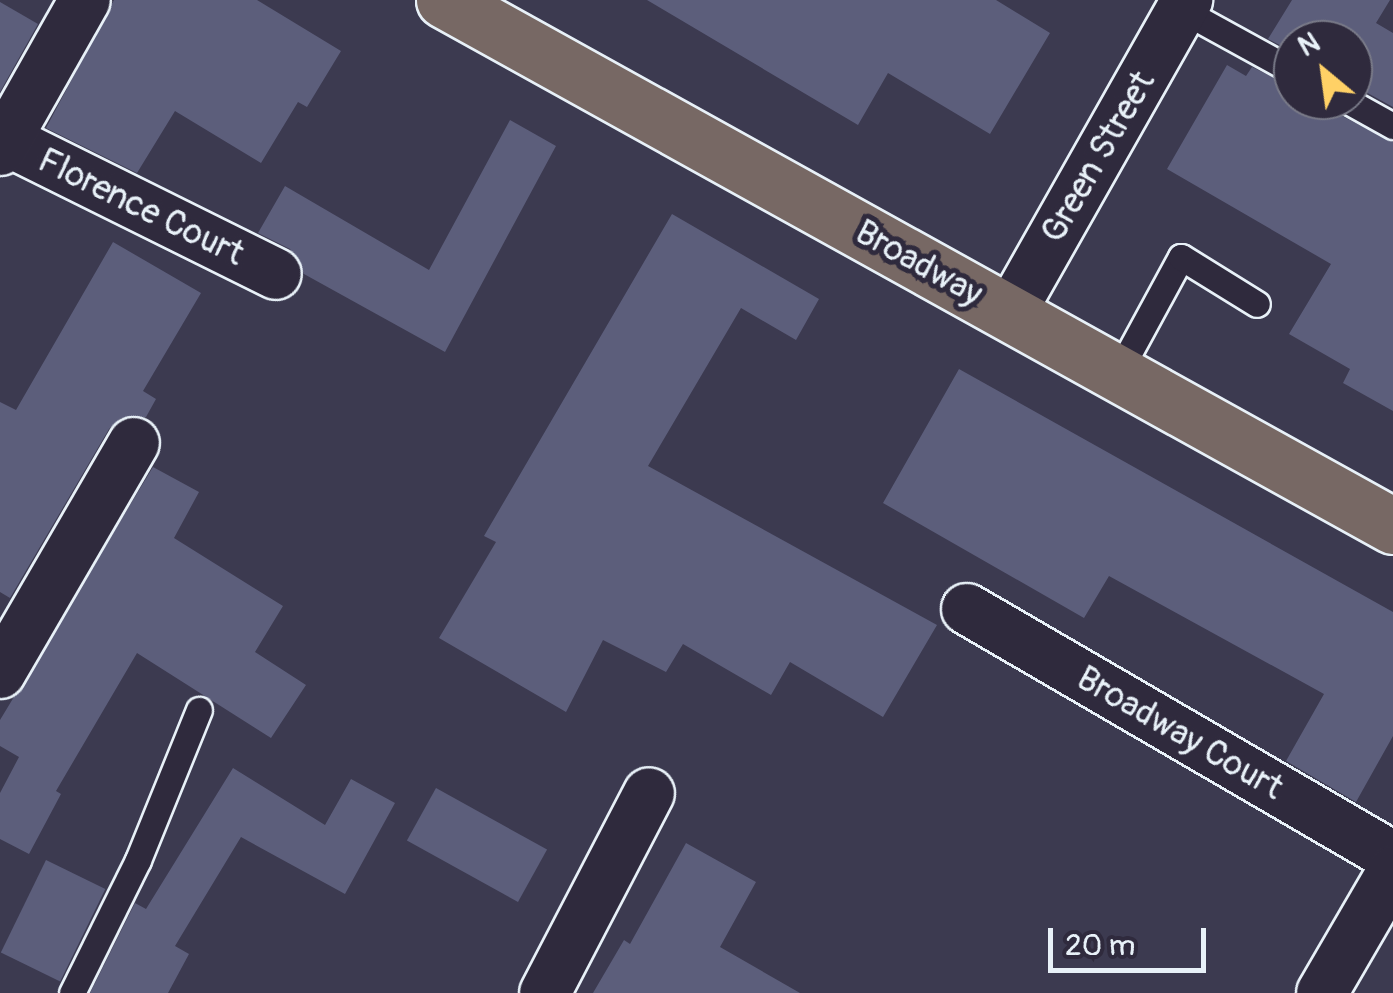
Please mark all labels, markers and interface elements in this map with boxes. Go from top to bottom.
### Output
north arrow [1273,20,1373,120]
text: N [1292,25,1326,65]
street label: Green Street [1032,64,1164,250]
street label: Florence Court [31,139,251,275]
street label: Broadway [848,211,990,315]
street label: Broadway Court [1070,657,1290,809]
scale bar [1053,908,1210,970]
text: 20 m [1065,927,1135,964]

